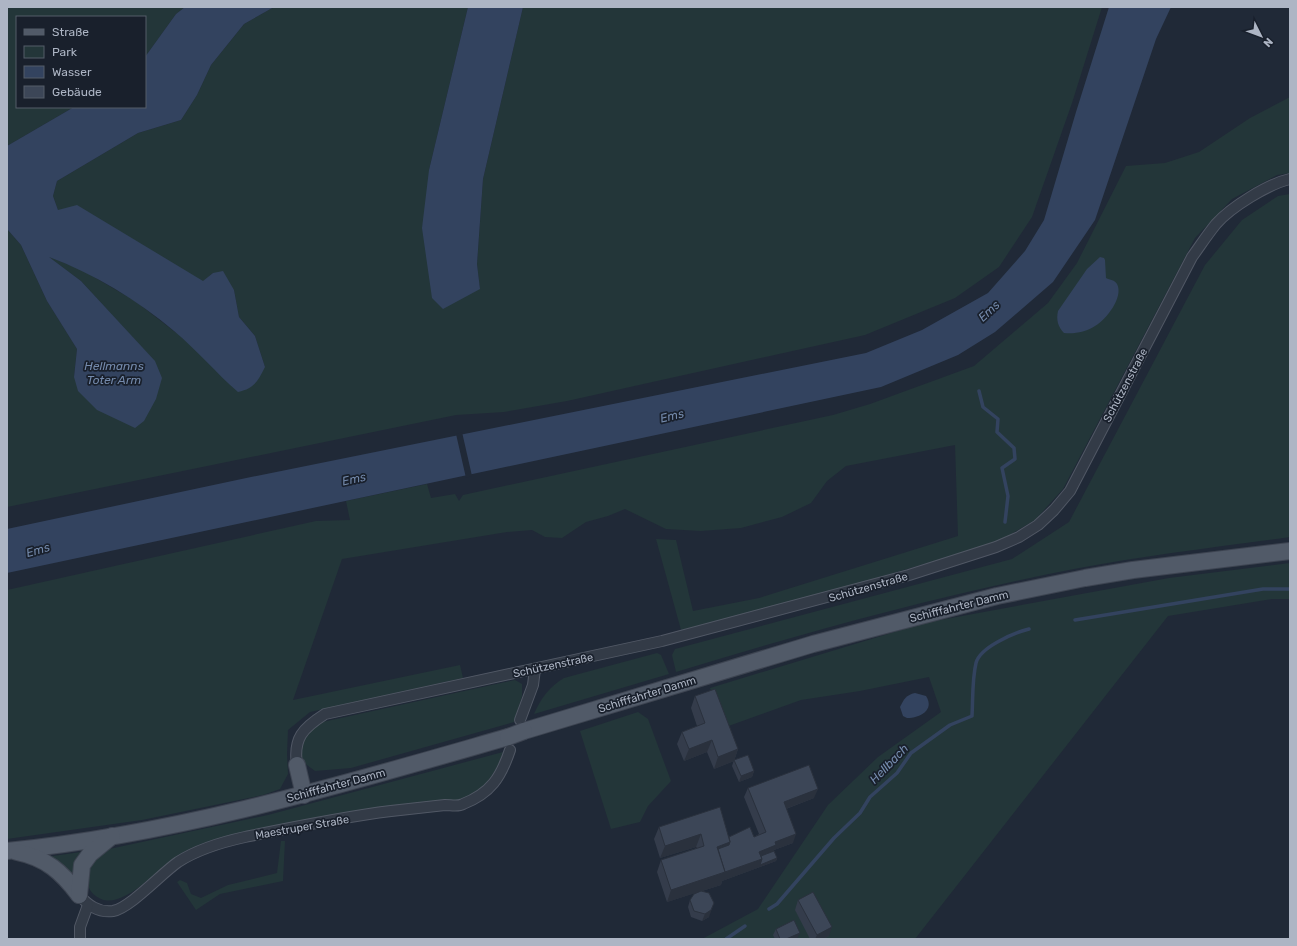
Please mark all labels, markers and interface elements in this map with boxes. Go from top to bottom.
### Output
legend [16,16,146,108]
north arrow [1241,16,1281,56]
text: Straße [52,25,89,39]
text: N [1261,35,1276,50]
text: Park [52,45,78,59]
text: Wasser [52,65,92,79]
text: Gebäude [52,85,102,99]
water label: Ems [975,298,1003,324]
street label: Schützenstraße [1101,346,1150,424]
water label: Hellmanns Toter Arm [84,359,144,387]
water label: Ems [659,406,685,426]
water label: Ems [341,470,367,488]
water label: Ems [25,540,51,560]
street label: Schützenstraße [827,570,909,605]
street label: Schifffahrter Damm [908,588,1010,625]
street label: Schützenstraße [512,651,594,680]
street label: Schifffahrter Damm [597,673,698,716]
water label: Hellbach [867,741,911,787]
street label: Schifffahrter Damm [286,766,387,805]
street label: Maestruper Straße [254,813,350,842]

